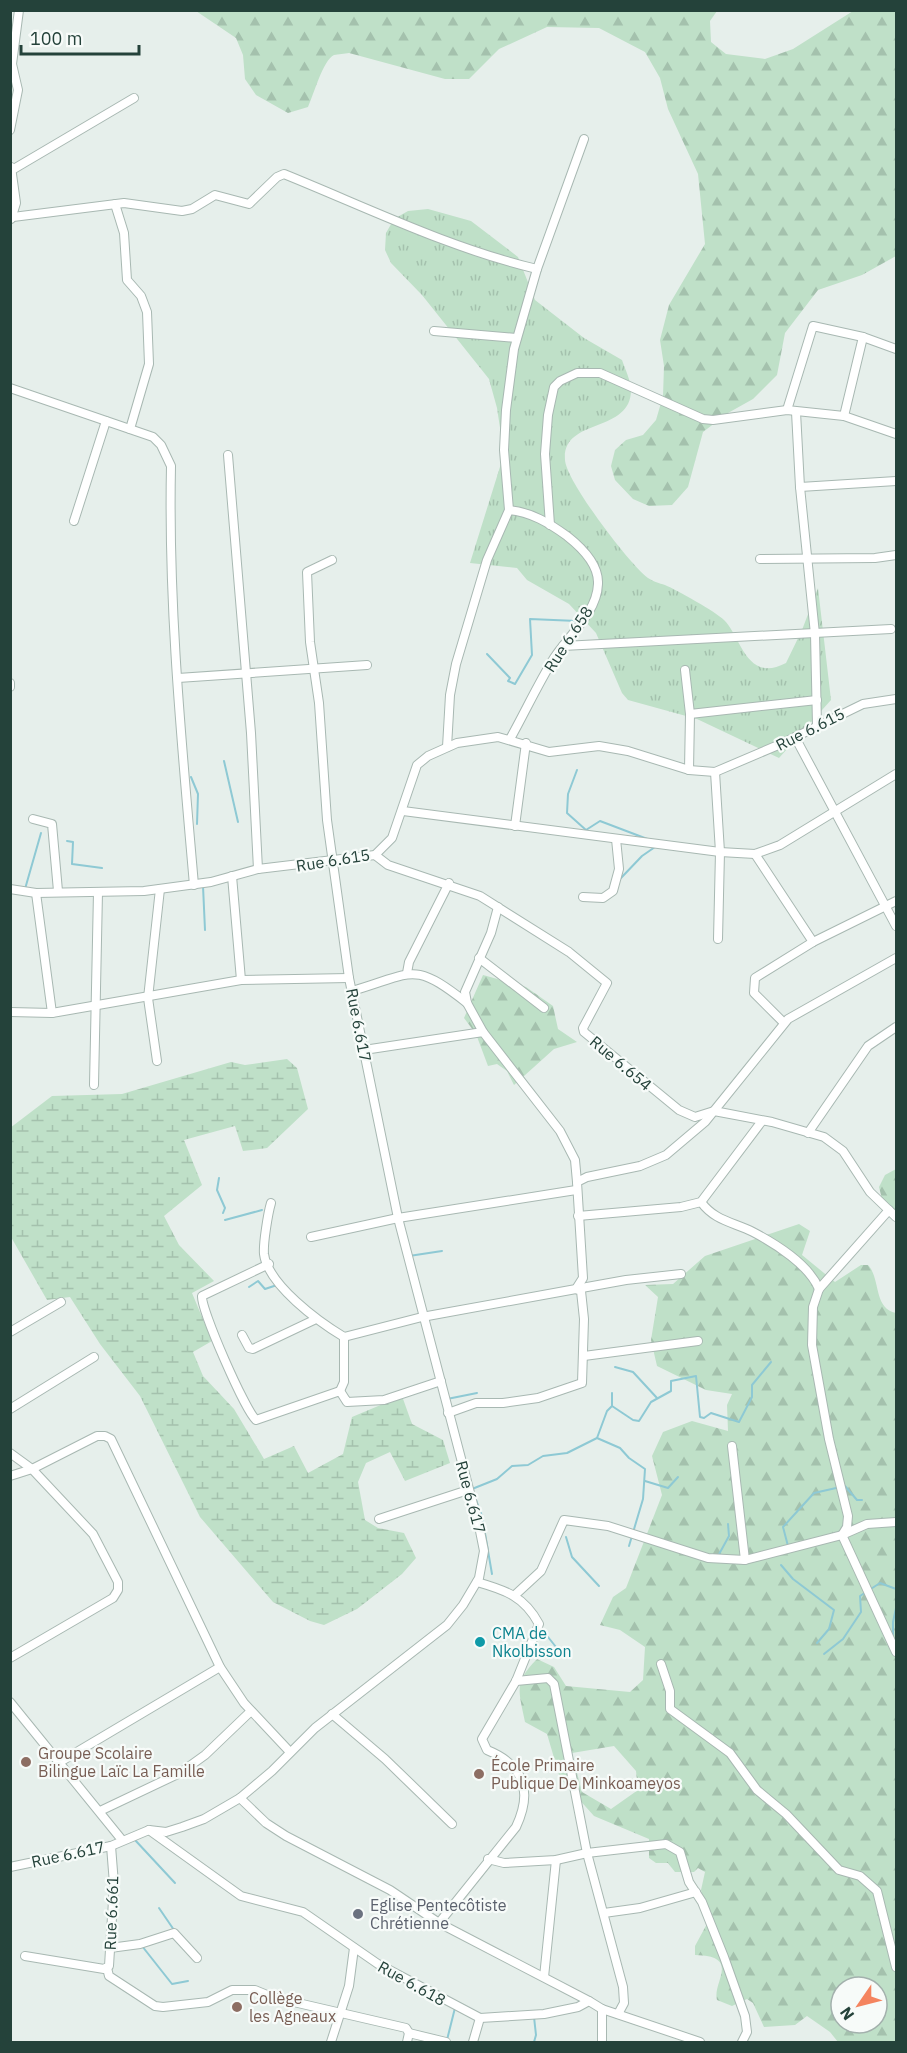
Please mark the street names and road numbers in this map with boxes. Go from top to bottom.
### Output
street label: Rue 6.658 [539,602,597,676]
street label: Rue 6.615 [772,703,848,755]
street label: Rue 6.615 [295,844,371,876]
street label: Rue 6.617 [342,986,376,1064]
street label: Rue 6.654 [586,1031,656,1095]
street label: Rue 6.617 [452,1458,490,1536]
street label: Rue 6.617 [29,1836,107,1872]
street label: Rue 6.661 [100,1875,122,1951]
street label: Rue 6.618 [375,1956,449,2010]

